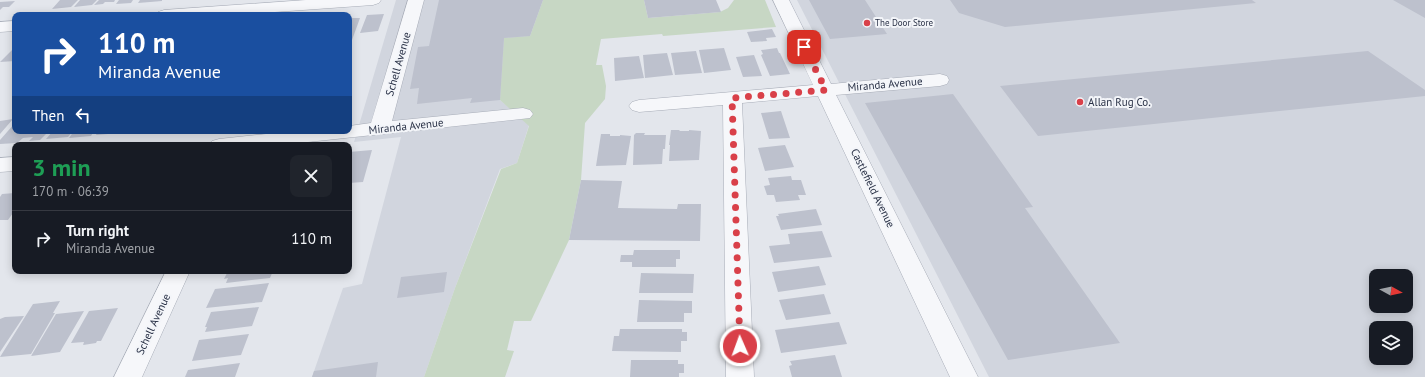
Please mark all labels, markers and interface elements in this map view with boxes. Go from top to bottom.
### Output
place label: The Door Store [875,17,934,28]
marker: The Door Store [862,18,872,28]
text: 110 m [98,24,175,61]
icon: right [32,28,84,80]
street label: Schell Avenue [382,30,414,98]
pin [787,30,821,64]
icon: arrive [793,36,815,58]
text: Miranda Avenue [98,60,221,83]
street label: Miranda Avenue [847,74,923,94]
place label: Allan Rug Co. [1088,95,1151,109]
marker: Allan Rug Co. [1075,97,1085,107]
icon: left [72,104,94,126]
text: Then [32,106,64,125]
street label: Miranda Avenue [368,115,445,137]
street label: Castlefield Avenue [848,146,898,230]
text: 3 min [32,152,91,183]
button: close [290,155,332,197]
text: 170 m · 06:39 [32,183,109,200]
text: Turn right [66,221,129,240]
icon: right [32,228,54,250]
text: 110 m [291,229,332,248]
text: Miranda Avenue [66,240,155,257]
north arrow [1369,269,1413,313]
map controls [1369,269,1413,365]
street label: Schell Avenue [133,291,173,357]
button: layers [1369,321,1413,365]
position arrow [719,325,761,367]

